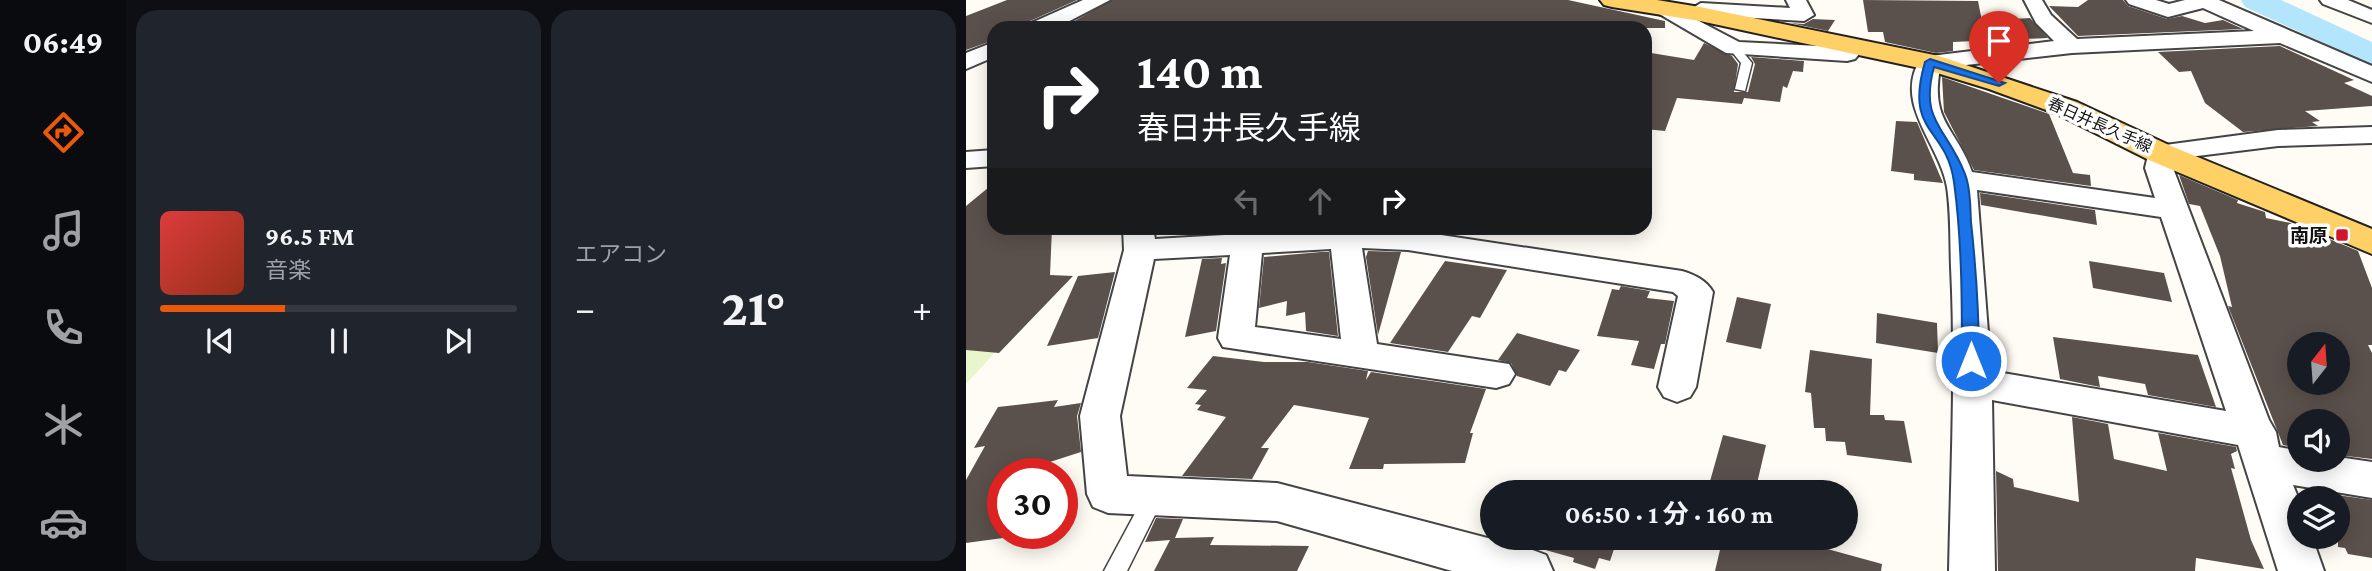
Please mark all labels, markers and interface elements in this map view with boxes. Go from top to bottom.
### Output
pin [1969,11,2029,83]
icon: arrive [1980,22,2018,60]
text: 06:49 [23,24,103,60]
text: 140 m [1137,44,1262,99]
icon: right [1022,49,1113,140]
street label: 春日井長久手線 [2045,94,2155,156]
icon: directions [39,108,88,157]
text: 春日井長久手線 [1137,110,1361,146]
icon: left [1228,182,1266,220]
icon: ahead [1301,182,1339,220]
icon: right [1374,182,1412,220]
icon: music [39,206,88,255]
text: 96.5 FM [265,222,354,251]
place label: 南原 [2290,225,2328,246]
marker: 南原 [2334,227,2350,243]
text: エアコン [575,241,667,267]
text: 音楽 [265,257,311,283]
text: 21° [721,278,786,336]
text: − [575,287,595,329]
text: + [912,287,932,329]
icon: phone [39,303,88,352]
icon: previous [201,322,239,360]
icon: pause [320,322,358,360]
icon: next [439,322,477,360]
position arrow [1934,324,2008,398]
north arrow [2287,332,2350,396]
map controls [2287,332,2350,549]
icon: climate [39,400,88,449]
button: sound [2287,409,2350,472]
speed limit sign: 30 [987,458,1078,549]
button: layers [2287,486,2350,549]
icon: car [39,498,88,547]
text: 06:50 · 1 分 · 160 m [1565,500,1773,529]

